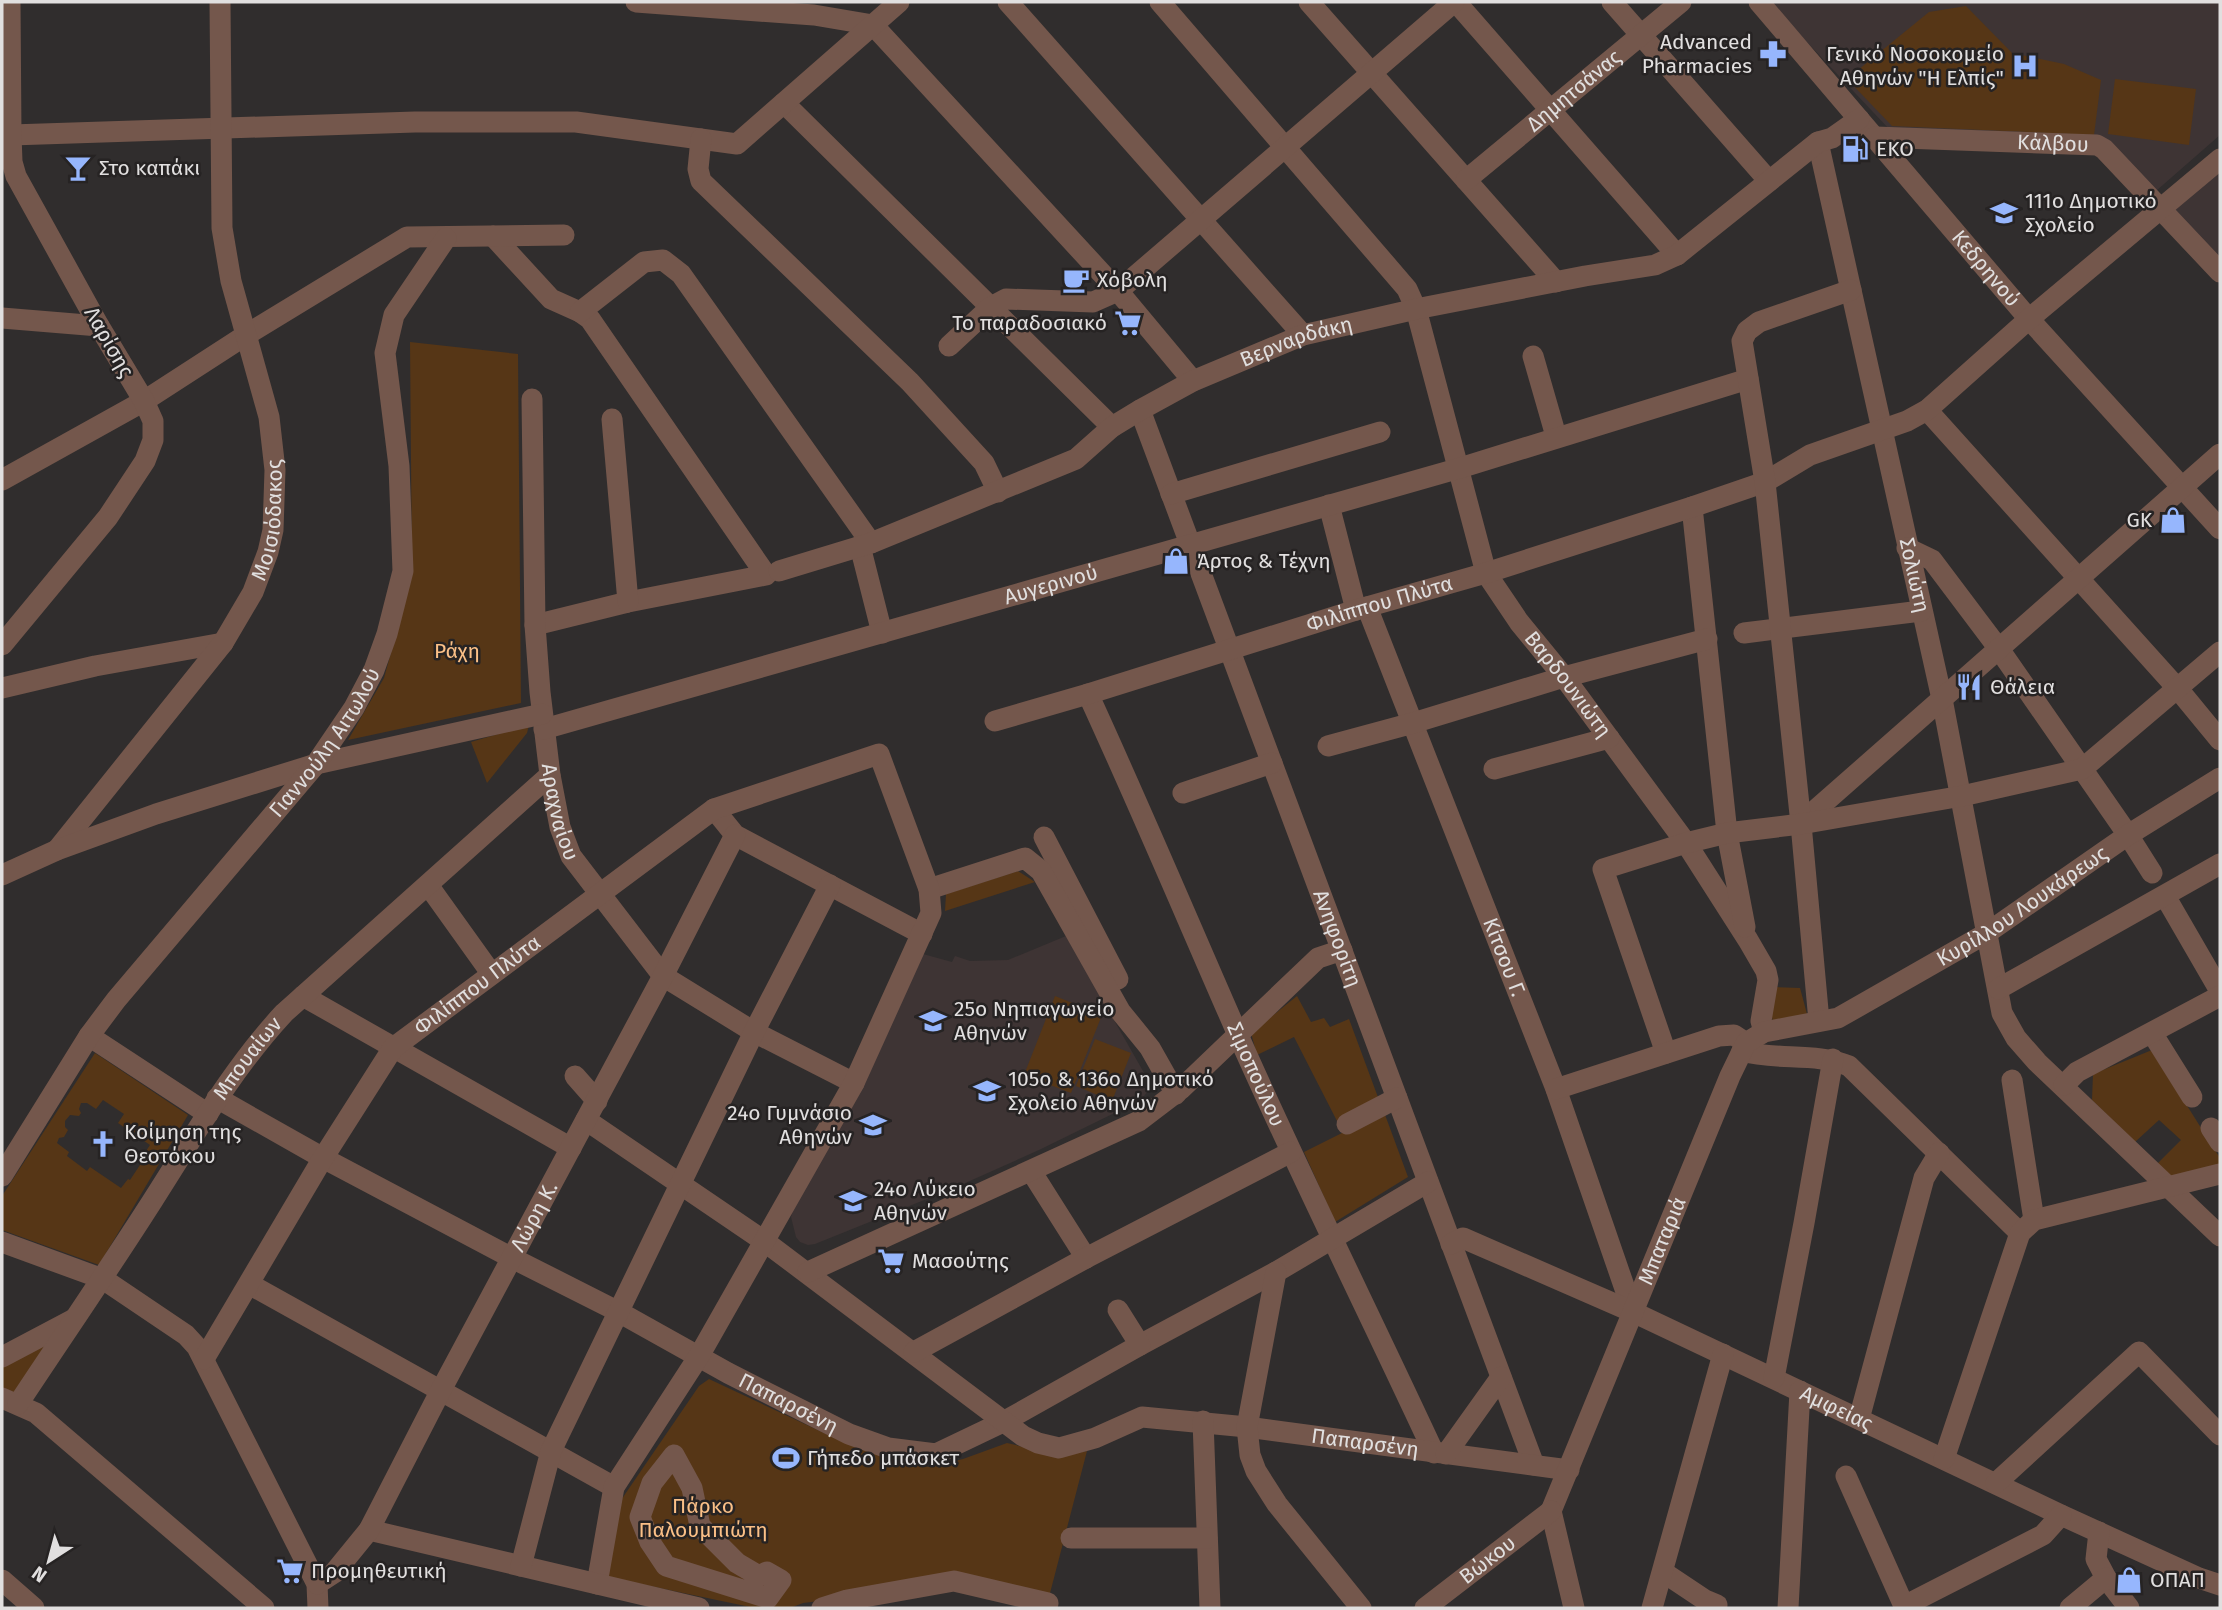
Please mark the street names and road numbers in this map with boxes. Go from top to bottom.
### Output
street label: Δημητσάνας [1521,44,1627,137]
street label: Κάλβου [2017,129,2089,158]
street label: Κεδρηνού [1946,225,2026,312]
street label: Λαρίσης [78,302,140,382]
street label: Βερναρδάκη [1236,311,1355,373]
street label: Μοισιόδακος [245,458,288,584]
street label: Σολιώτη [1894,536,1935,615]
street label: Αυγερινού [1001,559,1101,610]
street label: Φιλίππου Πλύτα [1303,570,1456,638]
street label: Βαρδουνιώτη [1519,626,1617,743]
street label: Γιαννούλη Αιτωλού [264,663,386,823]
street label: Αραχναίου [536,762,585,864]
street label: Κυρίλλου Λουκάρεως [1932,840,2113,972]
street label: Ανηφορίτη [1307,886,1367,991]
street label: Κίτσου Γ. [1477,914,1531,1000]
street label: Φιλίππου Πλύτα [409,930,546,1041]
street label: Μπουαίων [208,1011,287,1105]
street label: Σιμοπούλου [1221,1019,1291,1131]
street label: Λώρη Κ. [505,1177,563,1256]
street label: Μπαταριά [1632,1193,1692,1289]
street label: Παπαρσένη [734,1367,842,1439]
street label: Αμφείας [1796,1380,1877,1437]
street label: Παπαρσένη [1310,1423,1420,1463]
street label: Βώκου [1454,1530,1521,1590]

